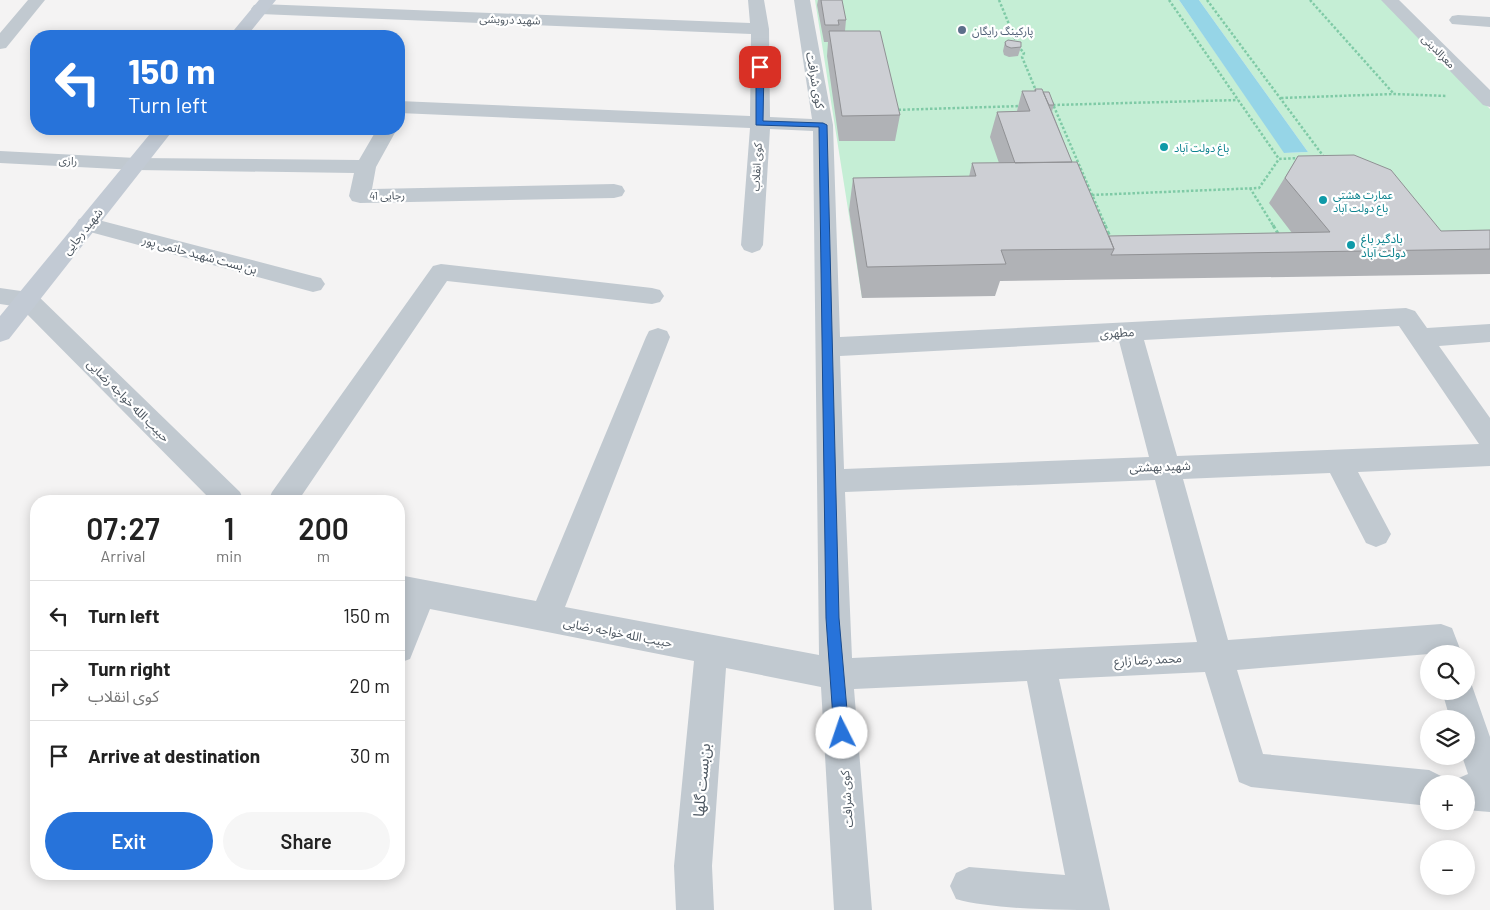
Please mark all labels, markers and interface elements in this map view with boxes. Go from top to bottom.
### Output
street label: شهید درویشی [479,11,541,28]
marker: پارکینگ رایگان [956,24,968,36]
place label: پارکینگ رایگان [972,24,1033,39]
street label: معزالدینی [1419,32,1459,71]
pin [739,46,781,88]
text: 150 m [128,49,215,91]
icon: left [45,50,110,115]
street label: کوی شرافت [803,51,828,111]
icon: arrive [746,53,774,81]
text: Turn left [128,91,208,117]
marker: باغ دولت آباد [1158,141,1170,153]
place label: باغ دولت آباد [1174,141,1229,156]
street label: کوی انقلاب [748,142,765,192]
street label: رازی [58,153,78,168]
street label: رجایی 41 [369,188,405,203]
place label: عمارت هشتی باغ دولت آباد [1333,188,1394,216]
marker: عمارت هشتی باغ دولت آباد [1317,194,1329,206]
street label: شهید رجایی [59,205,106,258]
place label: بادگیر باغ دولت آباد [1361,231,1406,260]
street label: بن بست شهید حاتمی پور [140,232,259,278]
marker: بادگیر باغ دولت آباد [1345,239,1357,251]
street label: مطهری [1099,324,1135,341]
street label: حبیب الله خواجه رضایی [84,356,173,445]
street label: شهید بهشتی [1129,458,1191,475]
text: 07:27 [86,510,160,546]
text: 1 [224,510,234,546]
text: 200 [298,510,349,546]
text: Arrival [101,546,145,565]
text: min [216,546,242,565]
text: m [317,546,330,565]
icon: left [45,602,73,630]
text: Turn left [88,604,159,627]
text: 150 m [343,604,390,627]
street label: حبیب الله خواجه رضایی [562,615,674,651]
map controls [1420,645,1475,895]
button: search [1420,645,1475,700]
street label: محمد رضا زارع [1114,650,1182,671]
text: Turn right [88,657,170,680]
icon: right [45,672,73,700]
text: 20 m [350,674,390,697]
text: کوی انقلاب [88,686,159,705]
position arrow [815,706,867,758]
button: layers [1420,710,1475,765]
icon: arrive [45,742,73,770]
street label: بن‌بست گلها [689,742,714,818]
text: Arrive at destination [88,744,260,767]
text: 30 m [350,744,390,767]
street label: کوی شرافت [837,769,856,828]
button: + [1420,775,1475,830]
button: Exit [45,812,213,870]
button: Share [223,812,390,870]
button: − [1420,840,1475,895]

